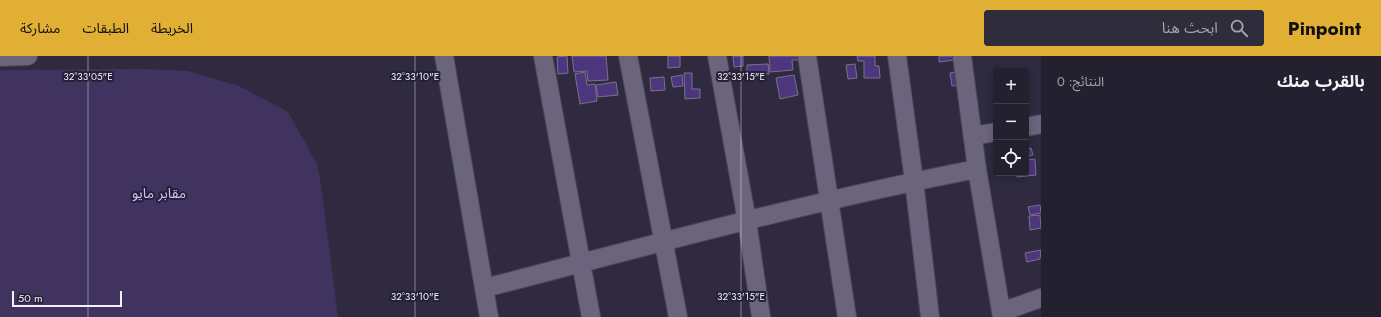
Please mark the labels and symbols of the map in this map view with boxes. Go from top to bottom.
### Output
text: 32°33'05"E [63,69,113,84]
text: 32°33'10"E [391,69,439,84]
text: 32°33'15"E [717,69,765,84]
park label: مقابر مايو [132,183,186,203]
scale bar [12,289,122,308]
text: 32°33'10"E [391,289,439,304]
text: 32°33'15"E [717,289,765,304]

